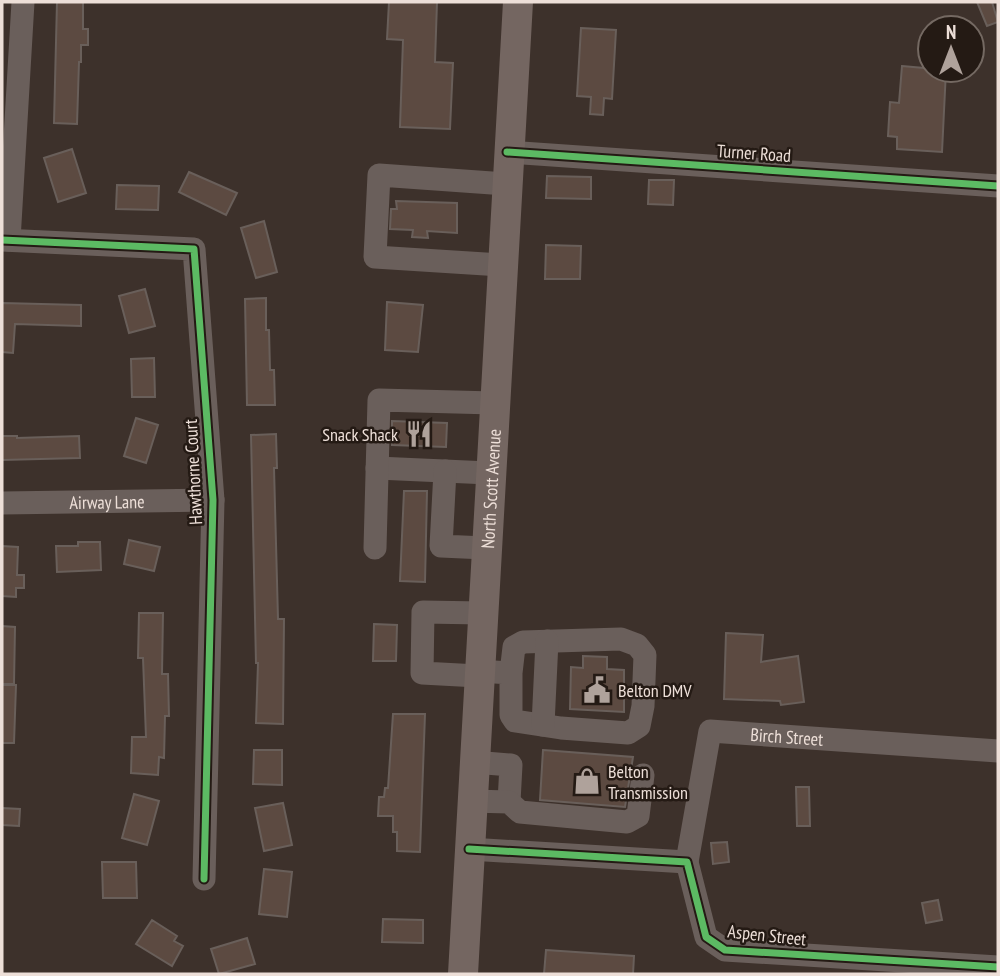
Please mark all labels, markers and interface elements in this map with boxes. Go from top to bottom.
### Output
north arrow [916,14,986,84]
text: N [946,20,956,44]
street label: Turner Road [716,139,792,167]
street label: Hawthorne Court [179,419,207,525]
restaurant icon: Snack Shack [404,419,434,449]
place label: Snack Shack [322,423,398,446]
street label: North Scott Avenue [476,428,505,549]
street label: Airway Lane [69,489,145,514]
public building icon: Belton DMV [582,675,612,705]
place label: Belton DMV [618,679,692,702]
street label: Birch Street [750,722,824,750]
place label: Belton Transmission [608,760,688,804]
shop icon: Belton Transmission [572,766,602,796]
street label: Aspen Street [727,919,807,951]

